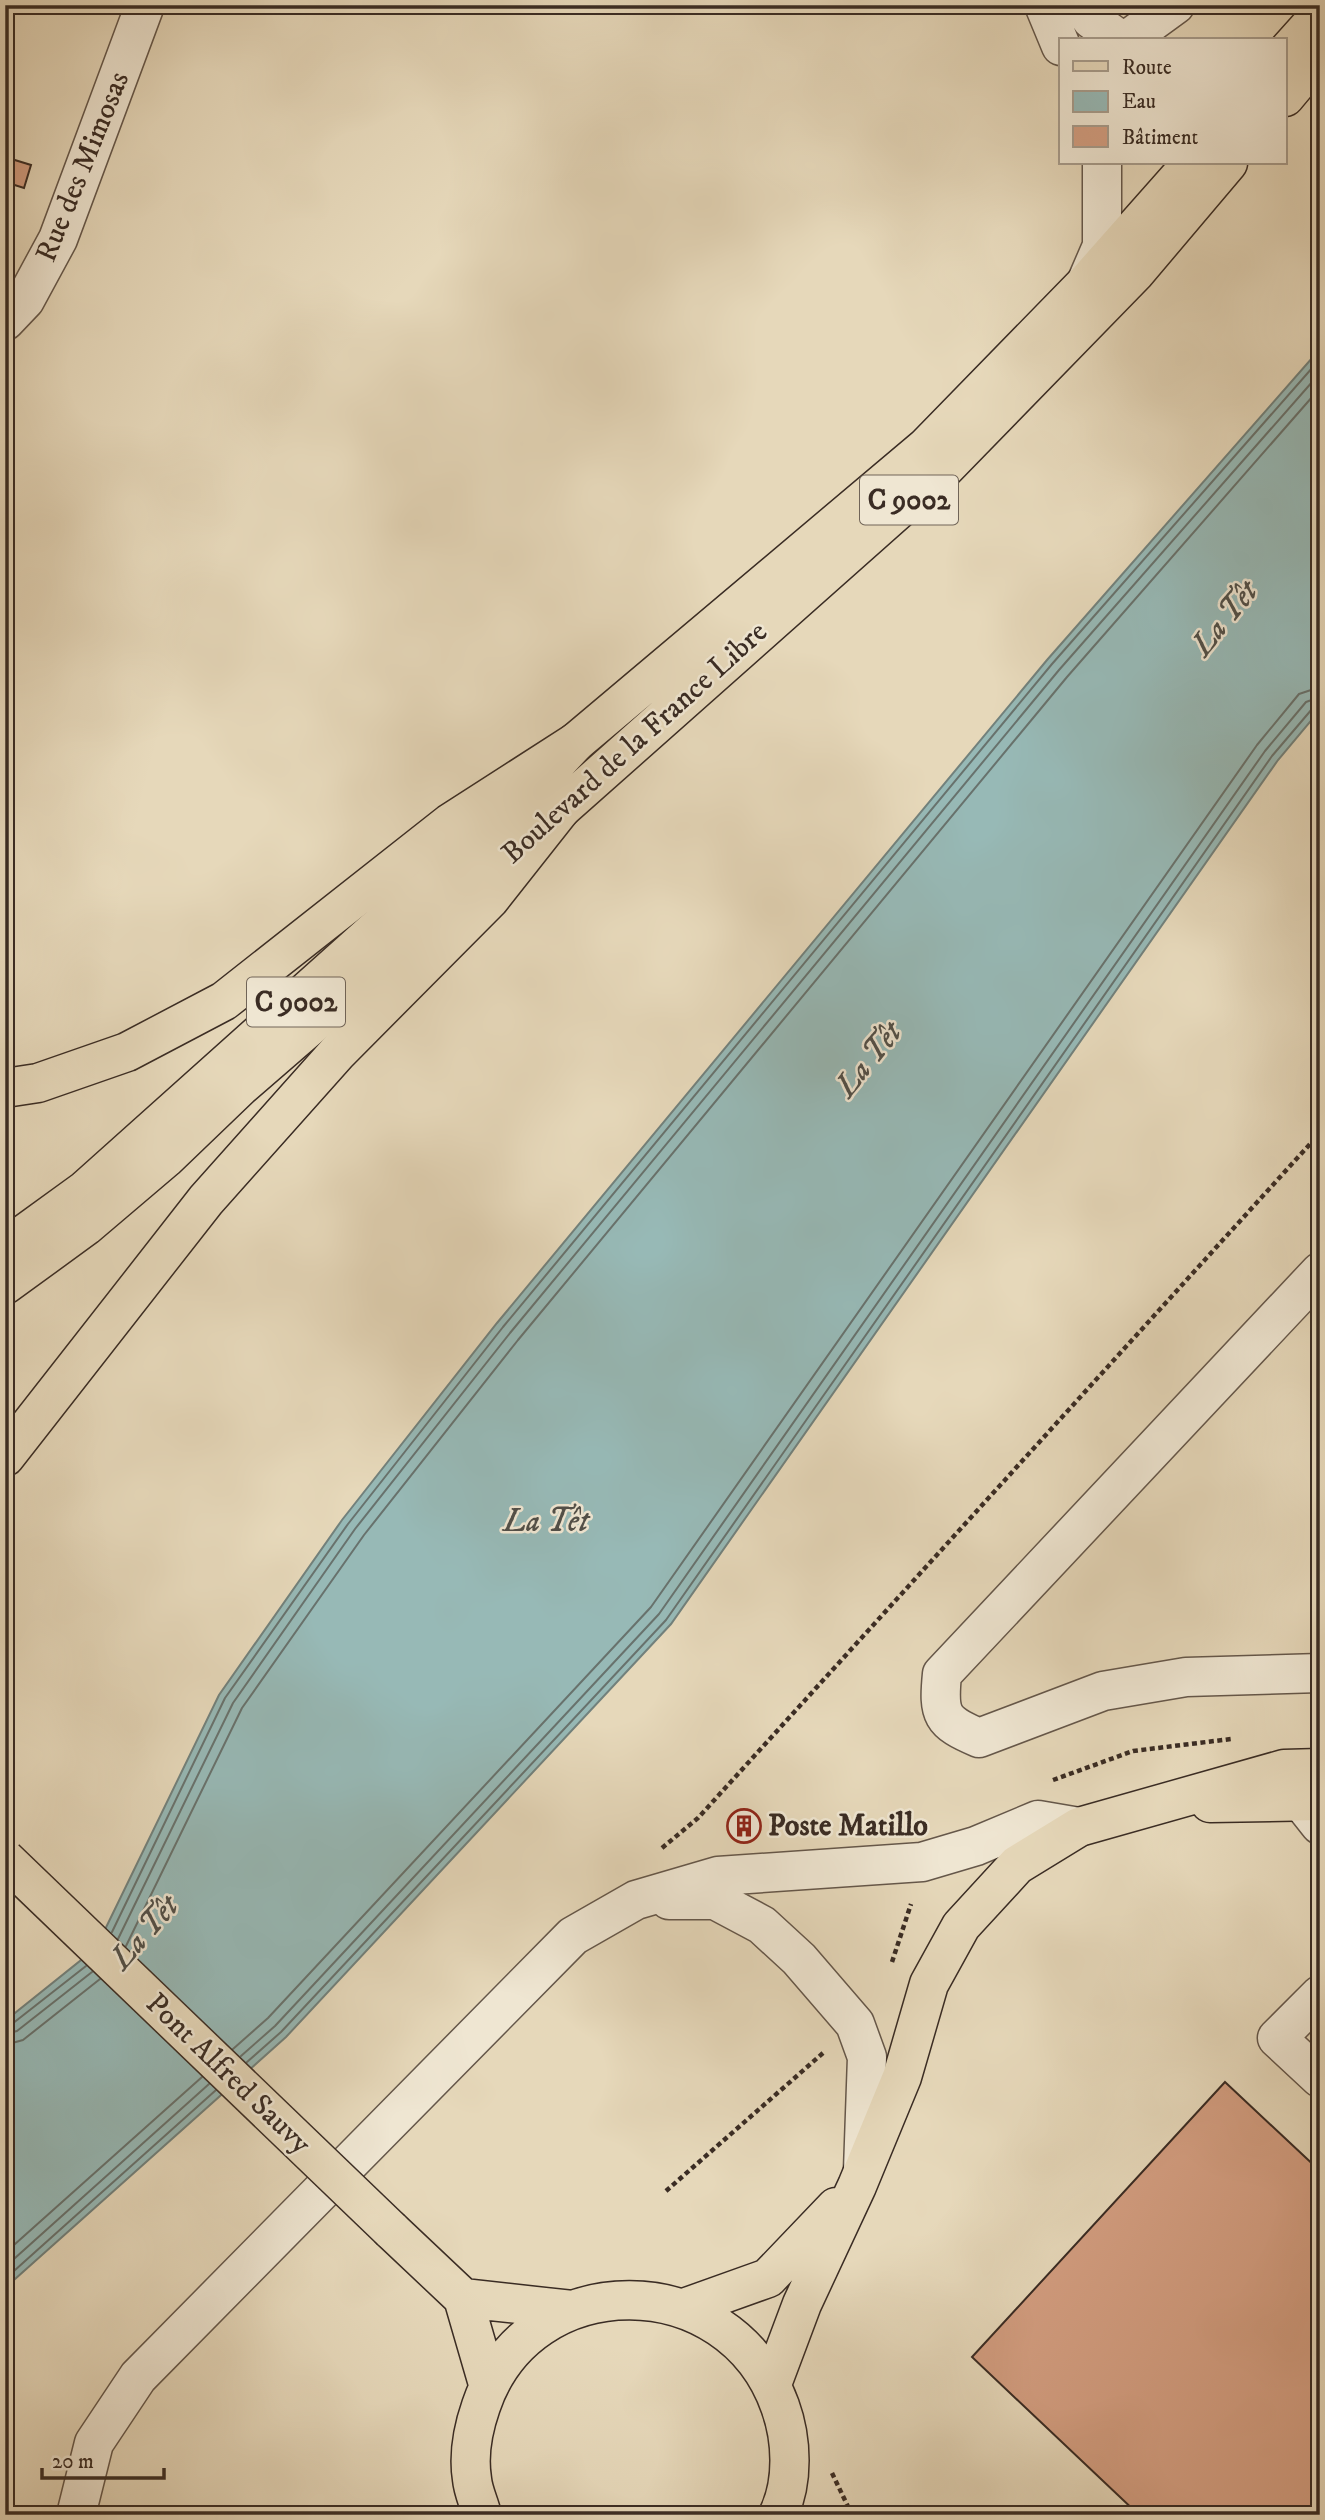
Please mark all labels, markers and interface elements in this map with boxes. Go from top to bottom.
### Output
legend [1059,38,1286,164]
text: Route [1122,55,1172,81]
street label: Rue des Mimosas [28,66,138,268]
text: Eau [1122,89,1156,115]
text: Bâtiment [1122,125,1199,151]
road number: C 9002 [860,476,958,524]
water label: La Têt [1181,571,1269,666]
street label: Boulevard de la France Libre [494,614,776,872]
road number: C 9002 [247,978,345,1026]
water label: La Têt [825,1012,913,1107]
water label: La Têt [501,1502,591,1542]
building icon: Poste Matillo [725,1807,763,1845]
place label: Poste Matillo [768,1808,928,1845]
water label: La Têt [101,1886,190,1980]
street label: Pont Alfred Sauvy [137,1986,319,2163]
scale bar [42,2436,164,2480]
text: 20 m [52,2449,94,2475]

